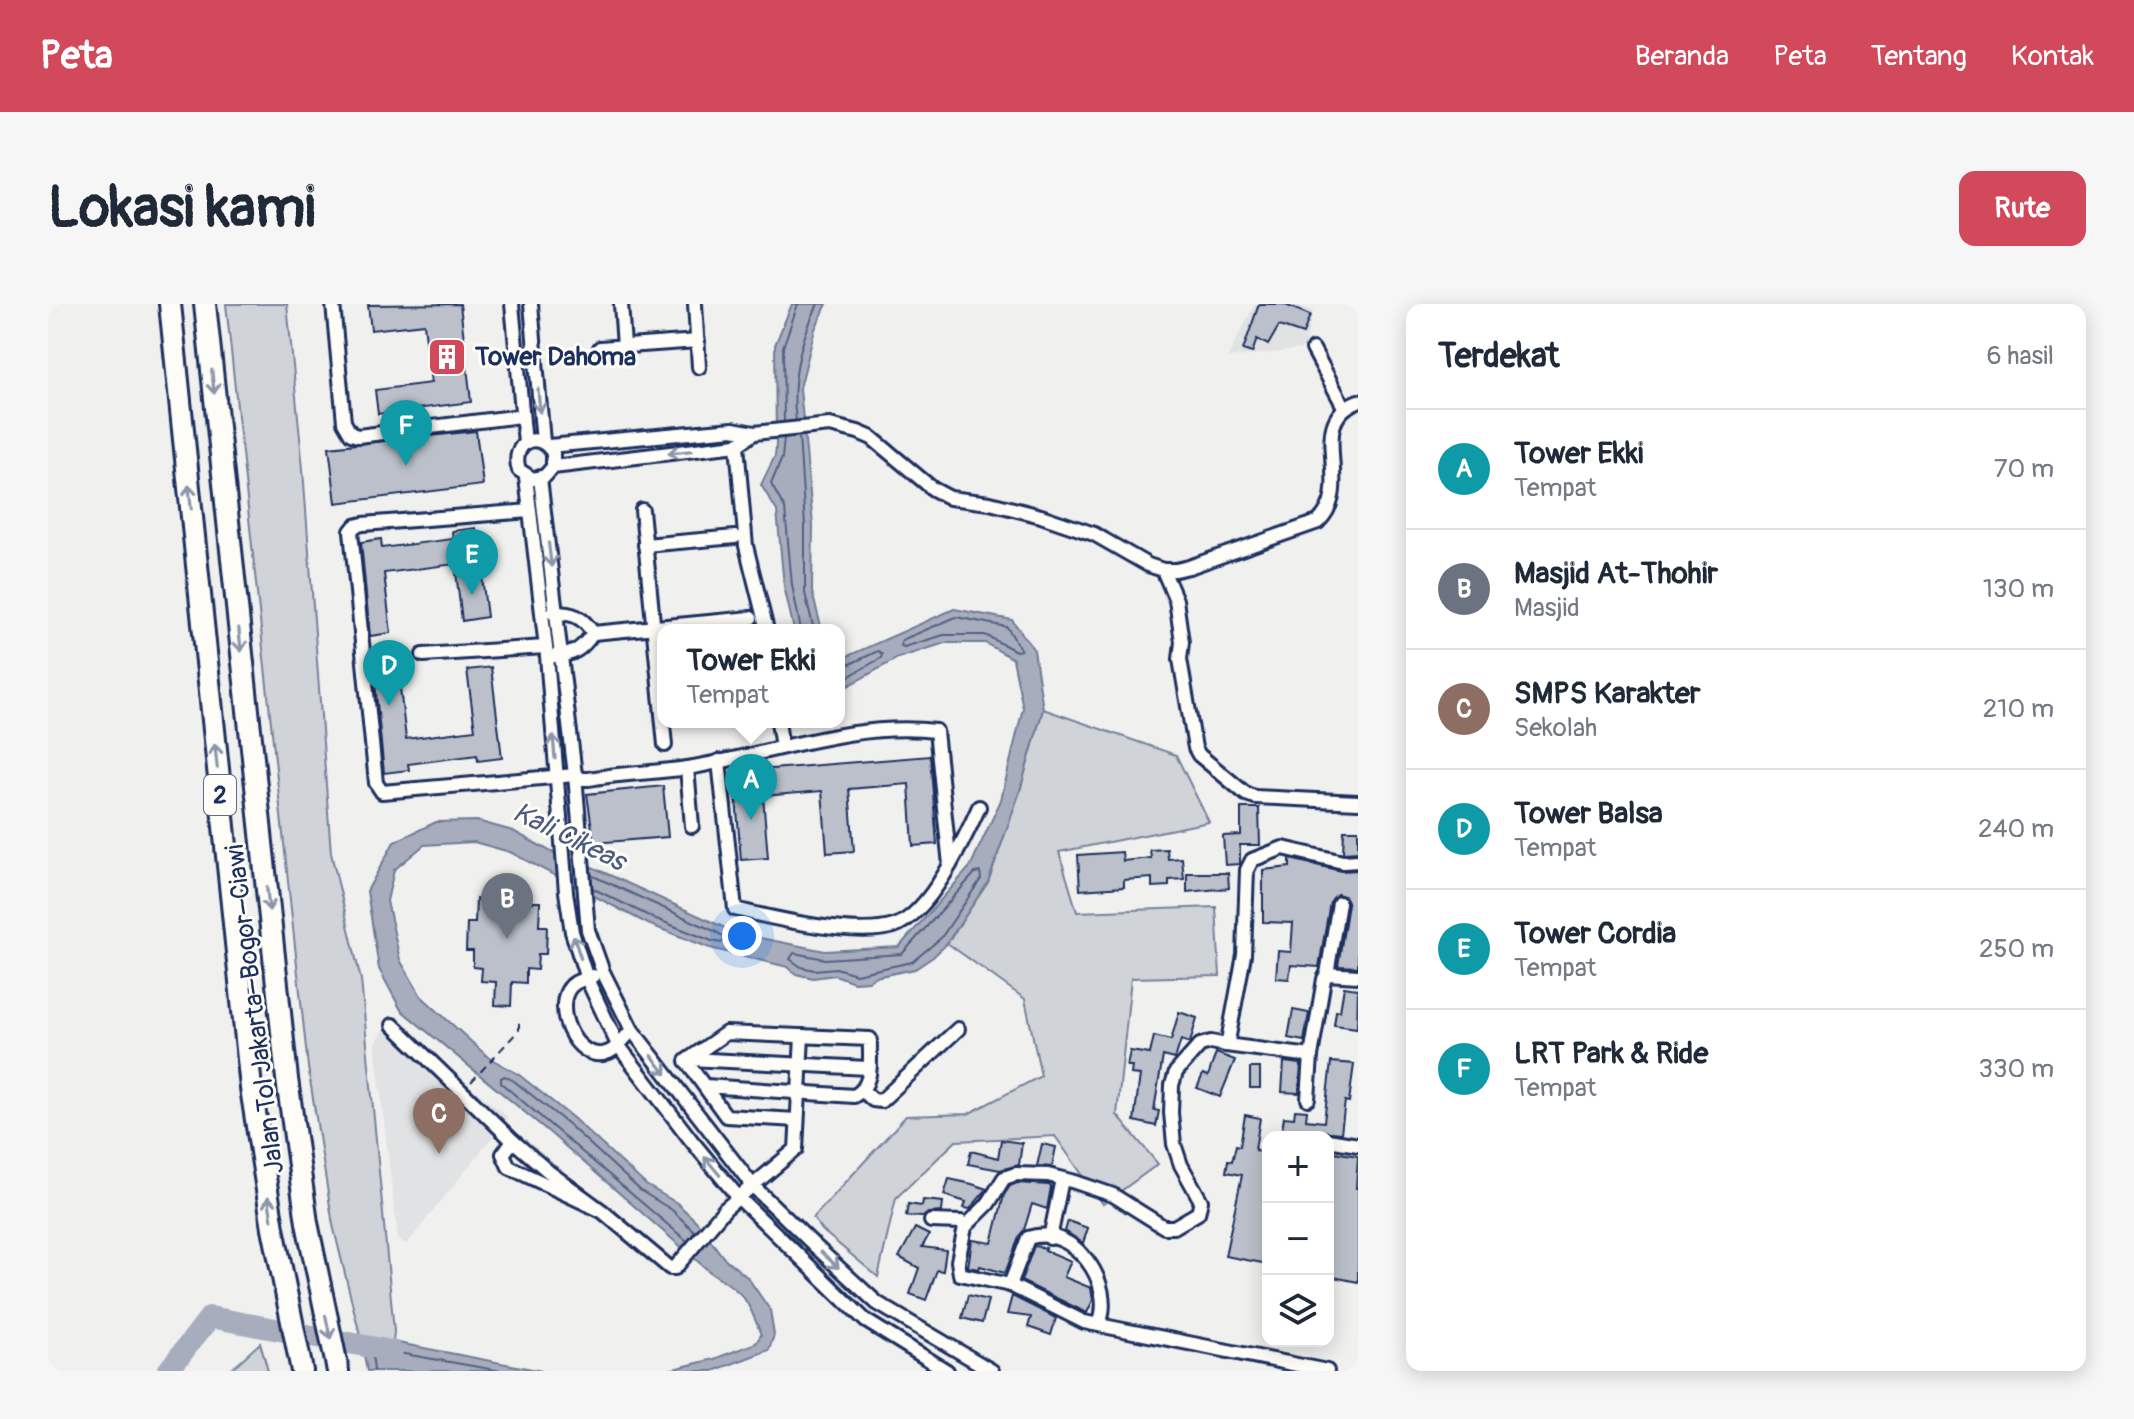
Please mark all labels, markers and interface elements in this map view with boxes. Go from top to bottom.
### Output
text: Peta [40,32,113,80]
text: Beranda [1635,39,1729,74]
text: Peta [1773,39,1827,74]
text: Tentang [1871,39,1967,74]
text: Kontak [2011,39,2094,74]
button: Rute [1959,171,2086,246]
text: Lokasi kami [48,174,315,243]
text: Terdekat [1438,335,1559,378]
building icon: Tower Dahoma [426,336,468,378]
text: 6 hasil [1987,340,2054,372]
place label: Tower Dahoma [474,341,636,373]
one-way arrow [205,368,220,394]
one-way arrow [532,387,547,414]
pin: F [380,400,432,466]
text: Tower Ekki [1514,435,1643,472]
one-way arrow [667,444,694,459]
text: A [1456,453,1472,485]
text: 70 m [1994,453,2054,485]
text: Tempat [1514,472,1597,504]
one-way arrow [182,484,197,511]
pin: E [446,529,498,595]
one-way arrow [543,542,558,567]
text: Masjid At-Thohir [1514,555,1718,592]
text: B [1457,573,1471,605]
text: 130 m [1983,573,2054,605]
text: Masjid [1514,592,1580,624]
popup [657,624,845,728]
one-way arrow [232,626,247,653]
pin: D [363,640,415,706]
text: Tower Ekki [686,642,816,679]
text: SMPS Karakter [1514,675,1700,712]
text: Tempat [686,679,769,711]
text: C [1456,693,1472,725]
text: 210 m [1983,693,2054,725]
text: Sekolah [1514,712,1597,744]
one-way arrow [546,734,561,761]
one-way arrow [208,743,223,770]
pin: A [725,754,777,820]
road number: 2 [204,775,236,815]
water label: Kali Cikeas [507,795,634,881]
text: Tower Balsa [1514,795,1663,832]
text: D [1456,813,1472,845]
text: 240 m [1978,813,2054,845]
text: Tempat [1514,832,1597,864]
street label: Jalan Tol Jakarta–Bogor–Ciawi [219,843,291,1175]
pin: B [481,873,533,939]
one-way arrow [260,885,275,912]
text: Tower Cordia [1514,915,1676,952]
your location [722,916,762,956]
text: E [1457,933,1471,965]
text: 250 m [1979,933,2054,965]
one-way arrow [568,934,583,959]
text: Tempat [1514,952,1597,984]
text: LRT Park & Ride [1514,1035,1708,1072]
text: F [1456,1053,1472,1085]
text: 330 m [1978,1053,2054,1085]
one-way arrow [650,1054,667,1075]
text: Tempat [1514,1072,1597,1104]
pin: C [413,1088,465,1154]
map controls [1262,1131,1334,1347]
button: + [1262,1131,1334,1203]
one-way arrow [703,1156,721,1177]
one-way arrow [262,1196,277,1221]
button: − [1262,1203,1334,1275]
one-way arrow [819,1250,839,1268]
button: layers [1262,1275,1334,1347]
one-way arrow [322,1313,337,1339]

